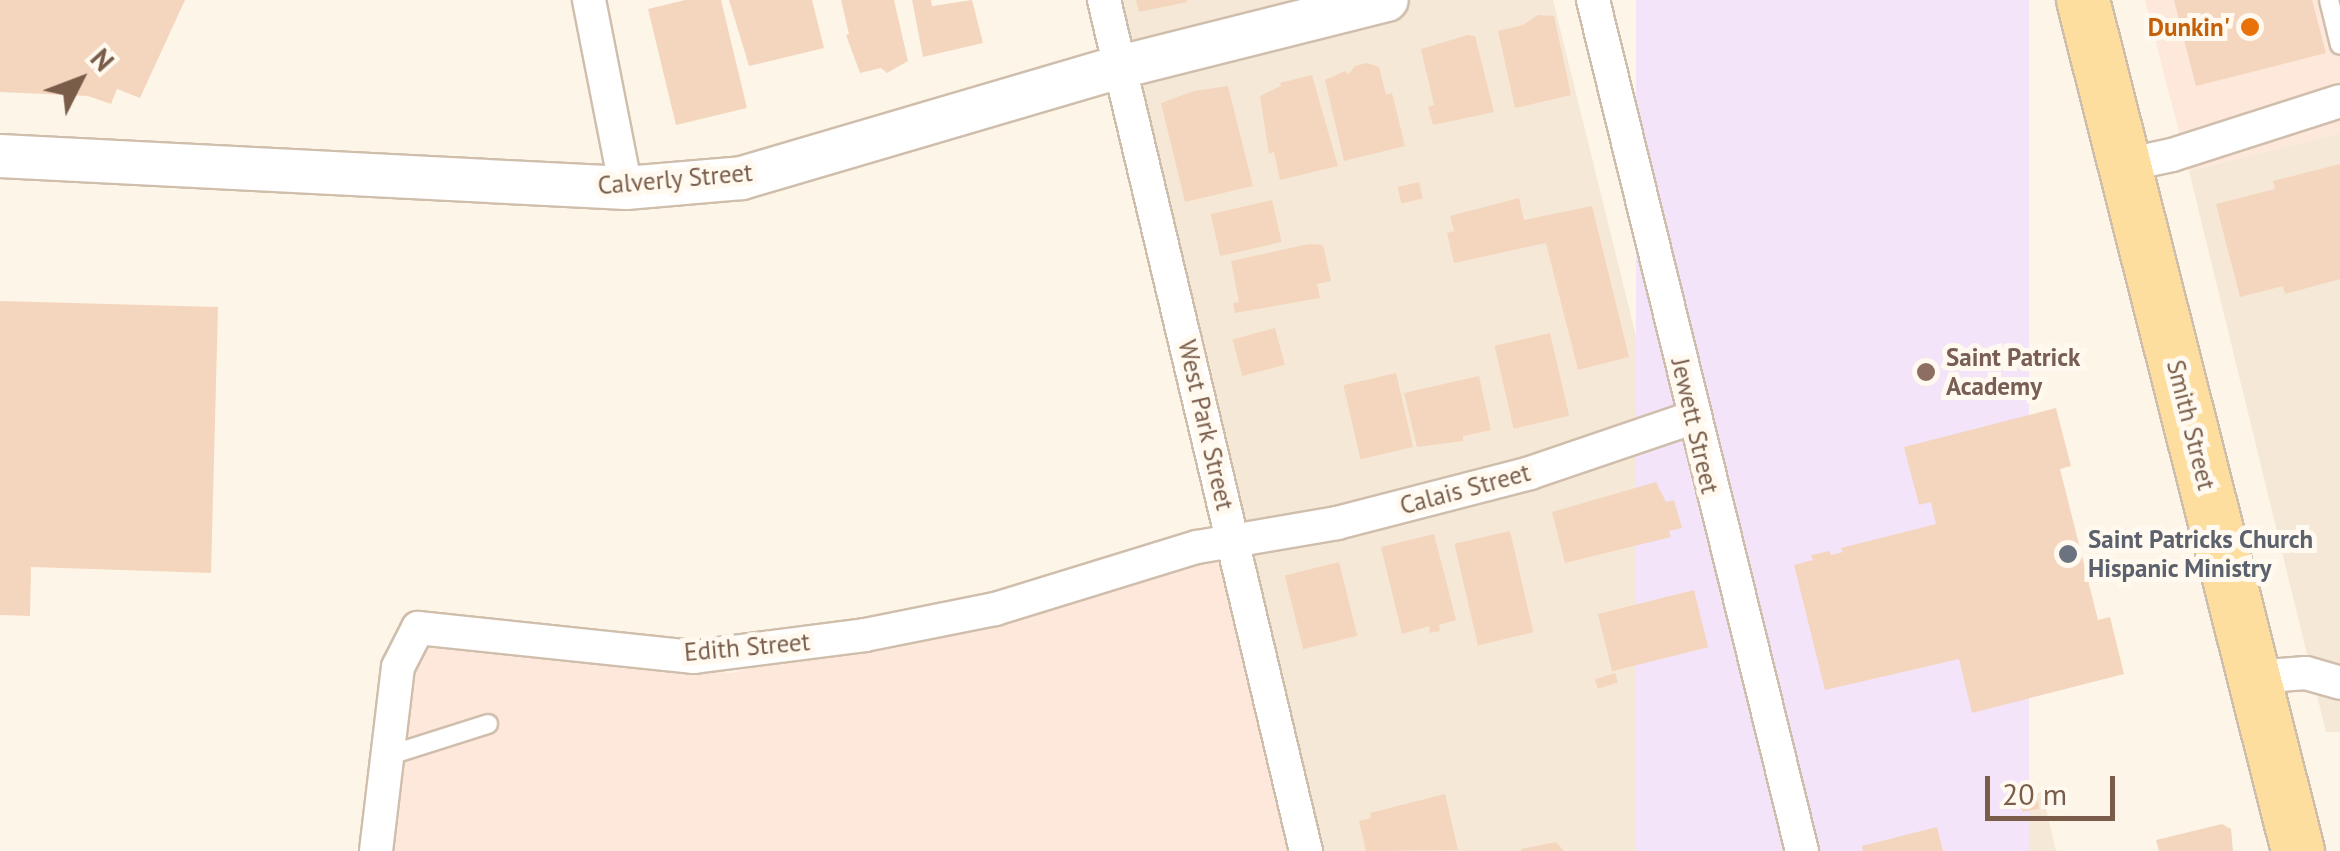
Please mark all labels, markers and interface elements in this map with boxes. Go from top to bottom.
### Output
place label: Dunkin' [2148,12,2230,42]
marker: Dunkin' [2239,16,2261,38]
north arrow [30,30,130,130]
text: N [83,40,123,79]
street label: Calverly Street [596,157,754,201]
street label: West Park Street [1172,337,1240,513]
place label: Saint Patrick Academy [1946,343,2080,402]
street label: Jewett Street [1665,355,1725,497]
street label: Smith Street [2160,357,2222,493]
marker: Saint Patrick Academy [1915,361,1937,383]
street label: Calais Street [1397,457,1533,521]
place label: Saint Patricks Church Hispanic Ministry [2088,525,2313,584]
marker: Saint Patricks Church Hispanic Ministry [2057,543,2079,565]
street label: Edith Street [683,627,811,667]
scale bar [1990,756,2120,818]
text: 20 m [2002,774,2067,813]

